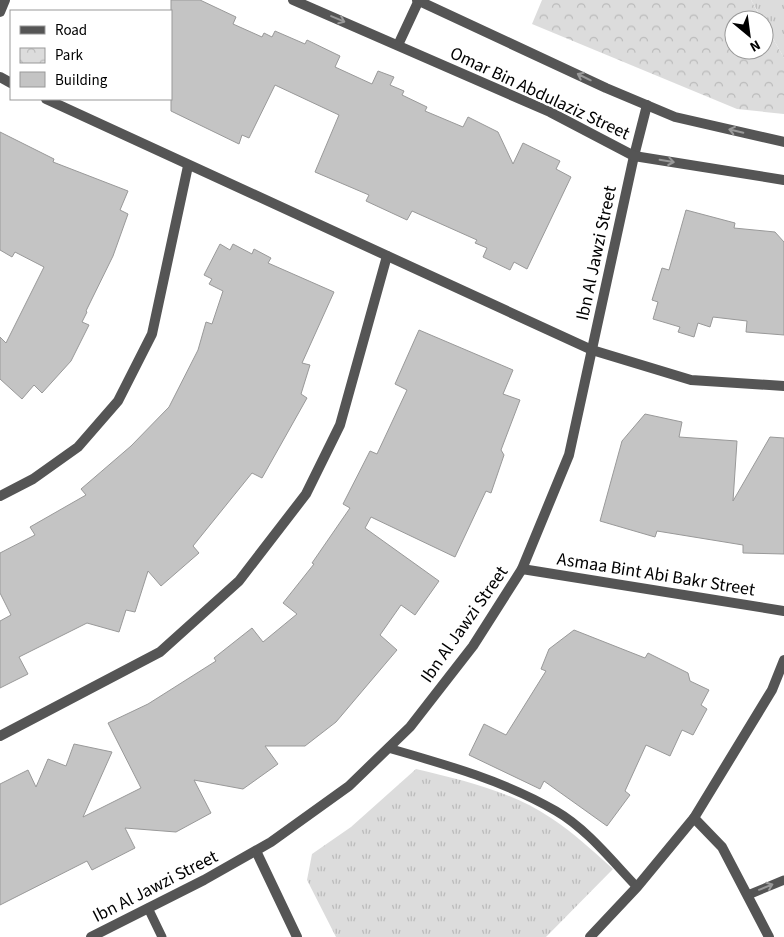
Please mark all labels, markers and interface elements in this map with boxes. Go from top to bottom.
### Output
legend [10,10,172,100]
north arrow [724,10,774,60]
one-way arrow [330,15,345,25]
text: Road [55,20,87,41]
text: N [746,34,764,56]
street label: Omar Bin Abdulaziz Street [446,41,634,146]
text: Park [55,45,84,66]
text: Building [55,70,108,91]
one-way arrow [577,72,592,81]
one-way arrow [729,126,745,135]
one-way arrow [658,157,674,167]
street label: Ibn Al Jawzi Street [570,183,623,323]
street label: Asmaa Bint Abi Bakr Street [555,546,757,602]
street label: Ibn Al Jawzi Street [415,561,514,688]
street label: Ibn Al Jawzi Street [88,844,222,929]
one-way arrow [758,882,773,892]

